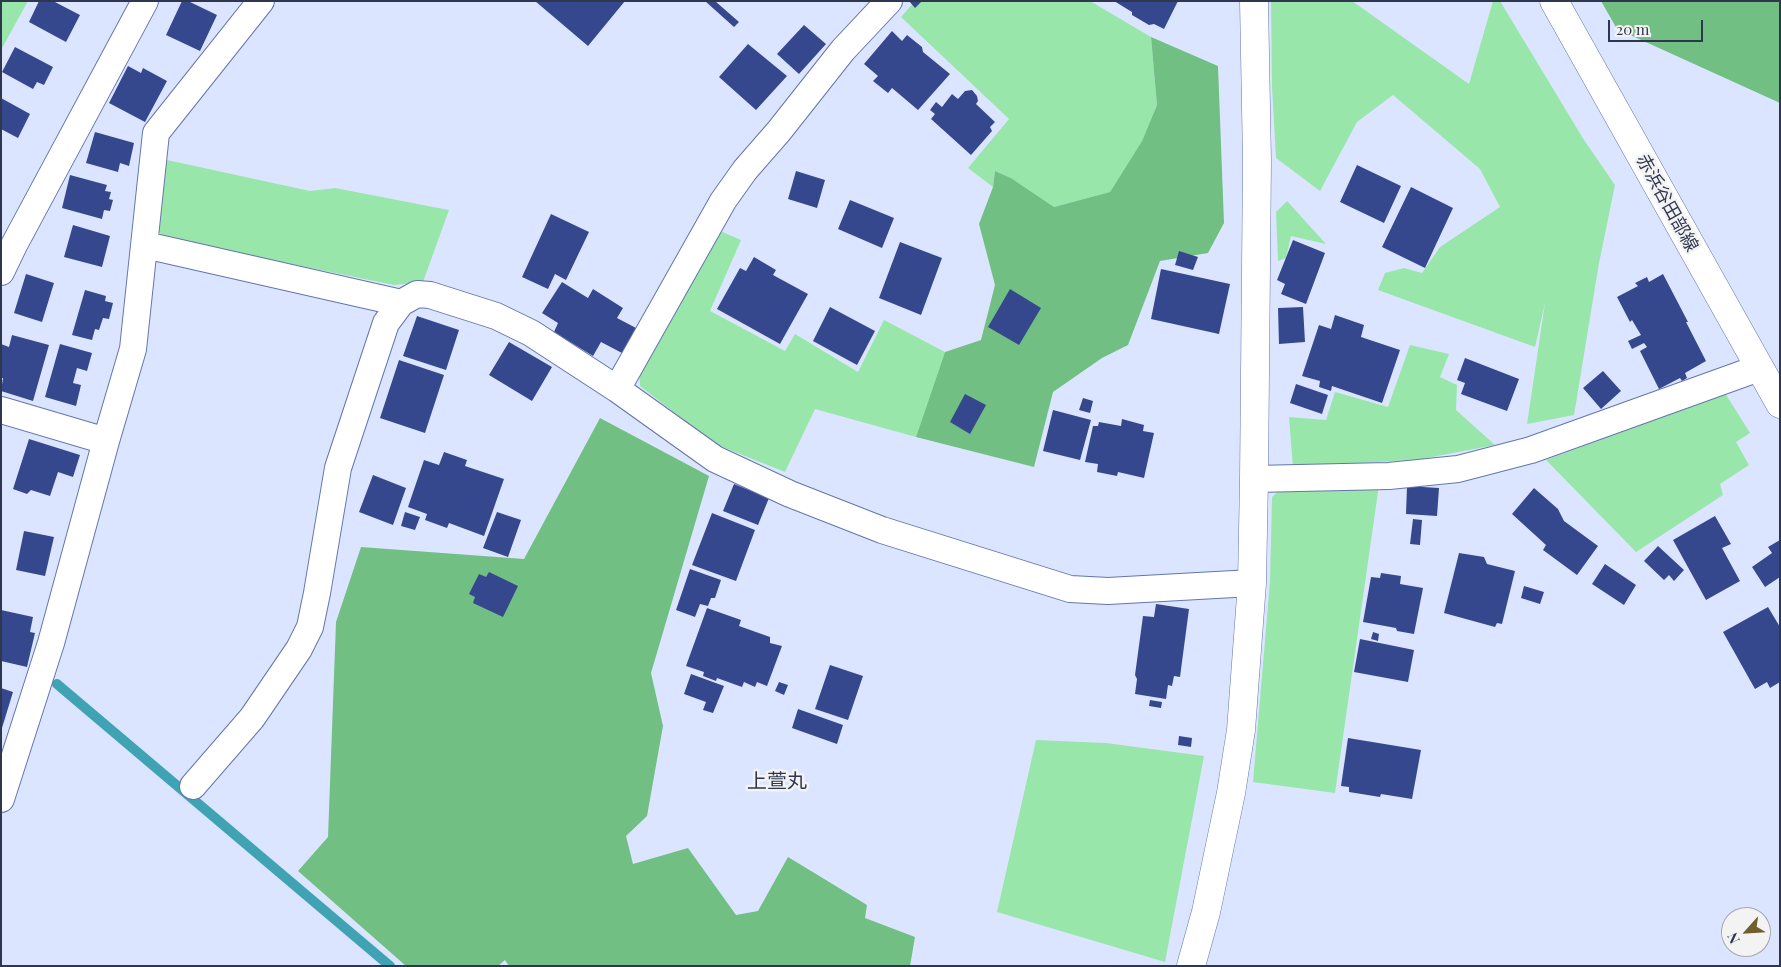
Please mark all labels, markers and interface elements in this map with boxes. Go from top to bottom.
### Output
scale bar [1611,10,1706,42]
text: 20 m [1616,19,1649,39]
street label: 赤浜谷田部線 [1631,151,1703,255]
district label: 上萱丸 [747,770,807,794]
north arrow [1721,907,1771,957]
text: N [1722,930,1744,947]

